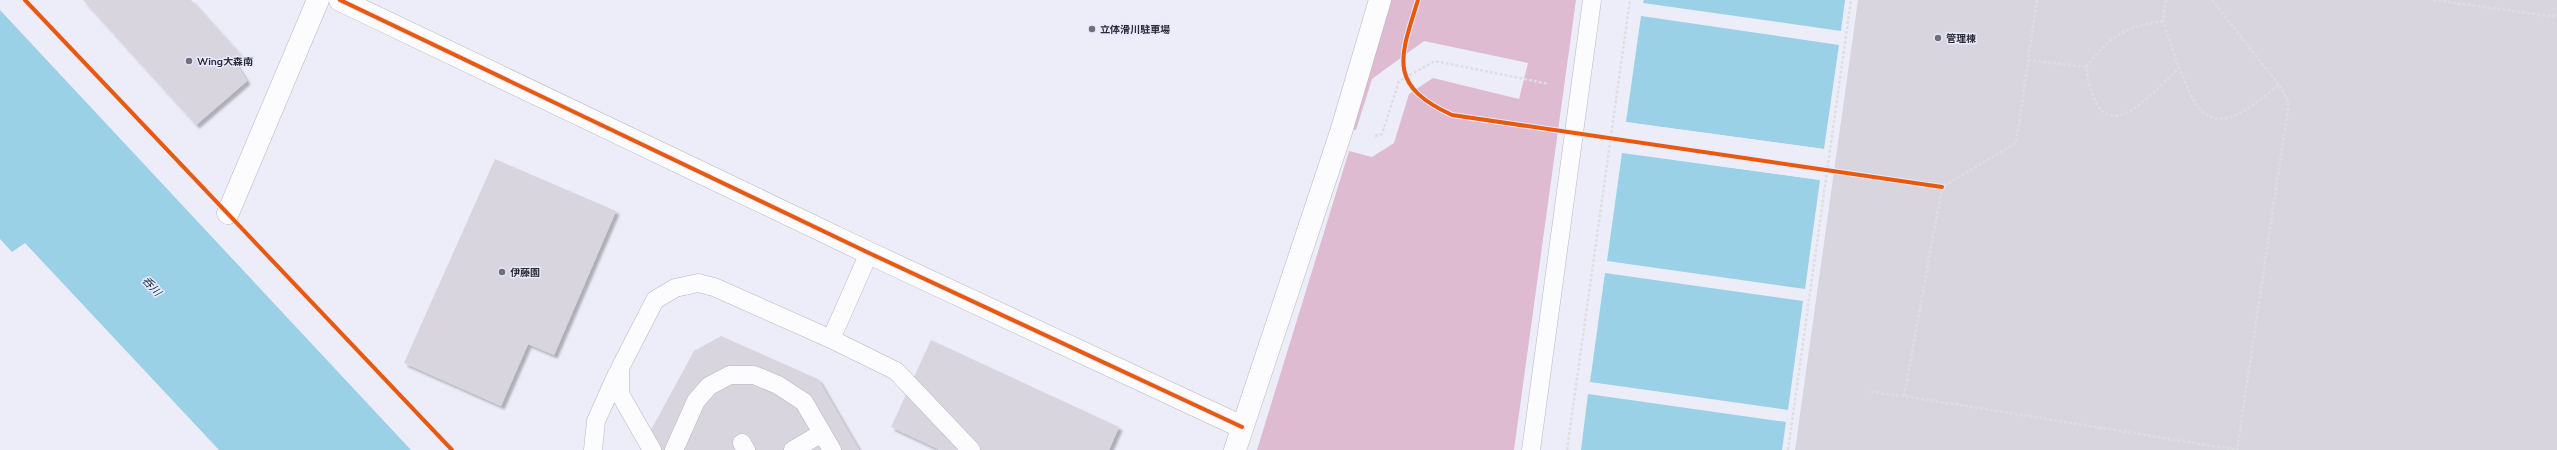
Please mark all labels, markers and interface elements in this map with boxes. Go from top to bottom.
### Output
place label: 立体滑川駐車場 [1100,23,1170,36]
marker: 立体滑川駐車場 [1087,24,1097,34]
place label: 管理棟 [1946,32,1976,45]
marker: 管理棟 [1933,33,1943,43]
place label: Wing大森南 [197,55,253,68]
marker: Wing大森南 [184,56,194,66]
place label: 伊藤園 [510,266,540,279]
marker: 伊藤園 [497,267,507,277]
water label: 呑川 [139,273,165,300]

